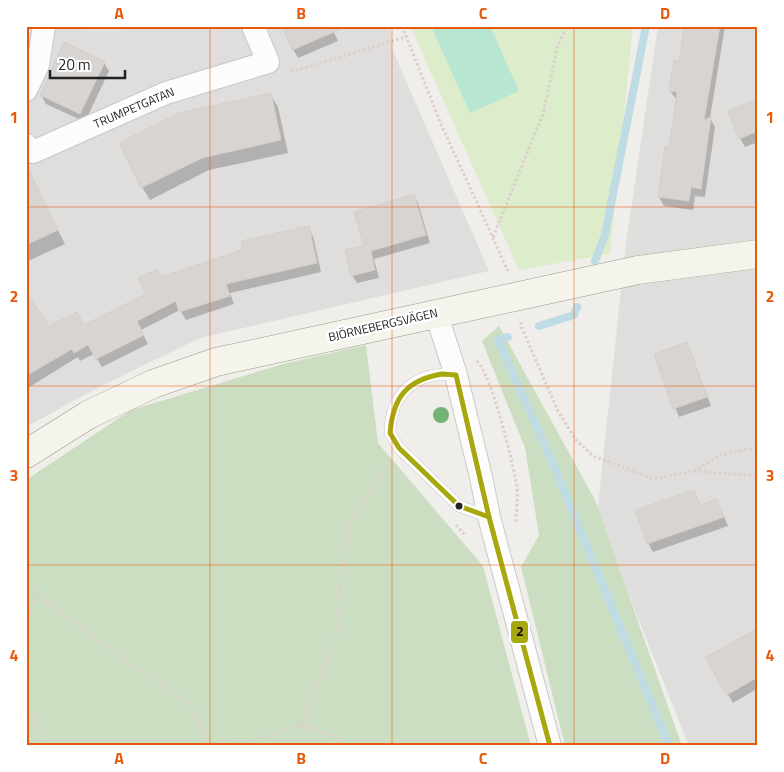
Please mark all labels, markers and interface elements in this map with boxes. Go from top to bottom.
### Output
text: A [114,1,124,25]
text: B [296,1,306,25]
text: C [479,1,488,25]
text: D [660,1,670,25]
scale bar [50,48,125,80]
text: 20 m [58,53,91,76]
street label: TRUMPETGATAN [90,82,177,133]
text: 1 [10,105,18,129]
text: 1 [766,105,774,129]
text: 2 [10,284,18,308]
text: 2 [766,284,774,308]
street label: BJÖRNEBERGSVÄGEN [326,303,439,346]
text: 3 [10,463,18,487]
text: 3 [766,463,774,487]
unlabelled marker [454,501,464,511]
line badge: 2 [510,620,529,644]
text: 2 [516,620,524,641]
text: 4 [10,643,19,667]
text: 4 [766,643,775,667]
text: A [114,746,124,770]
text: B [296,746,306,770]
text: C [479,746,488,770]
text: D [660,746,670,770]

